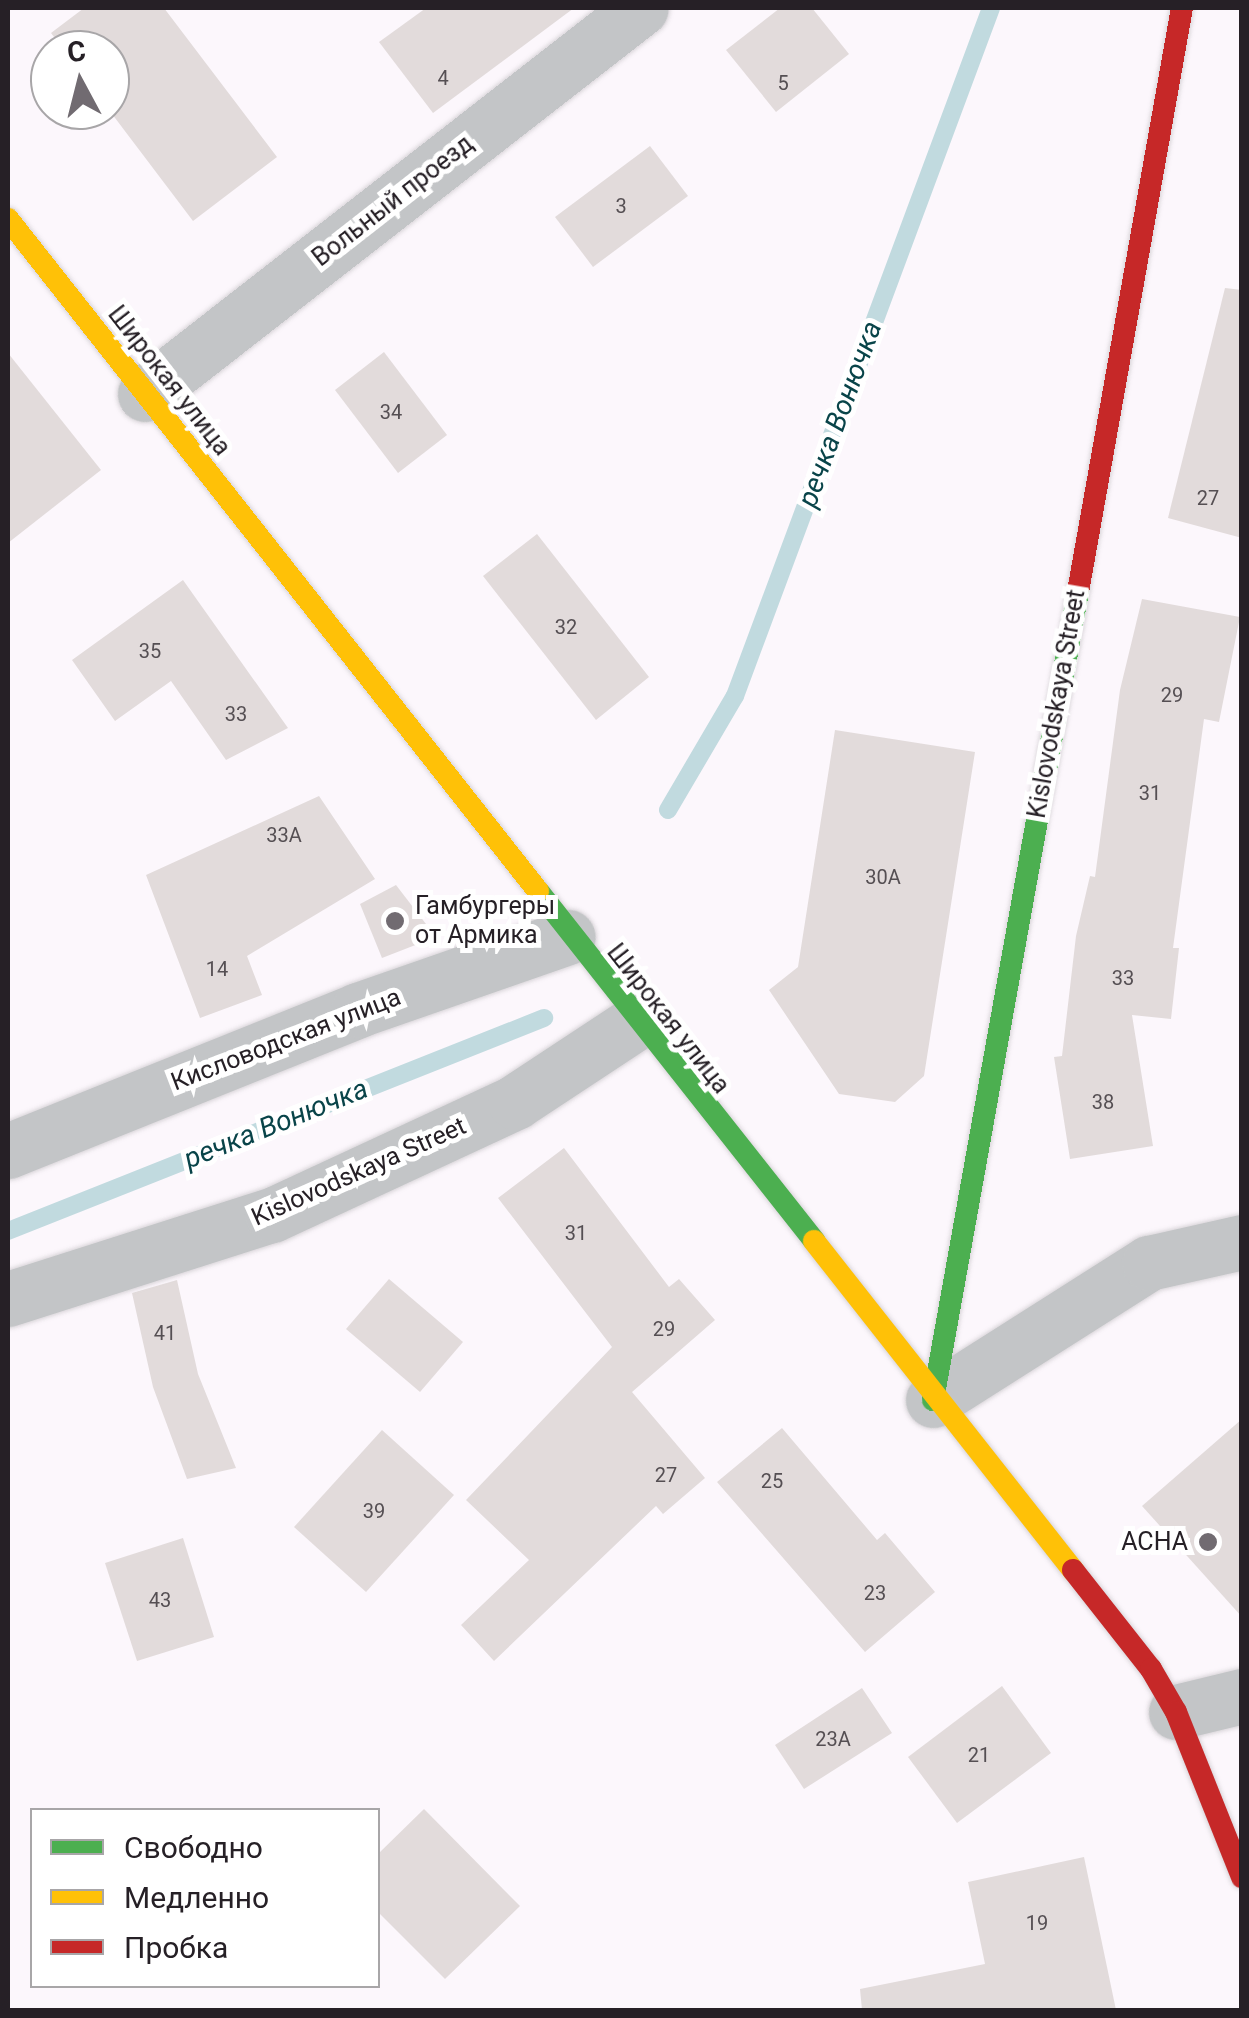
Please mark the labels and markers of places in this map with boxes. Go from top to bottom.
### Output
place label: Гамбургеры от Армика [415,892,555,951]
marker: Гамбургеры от Армика [384,910,406,932]
place label: АСНА [1121,1527,1188,1557]
marker: АСНА [1197,1531,1219,1553]

